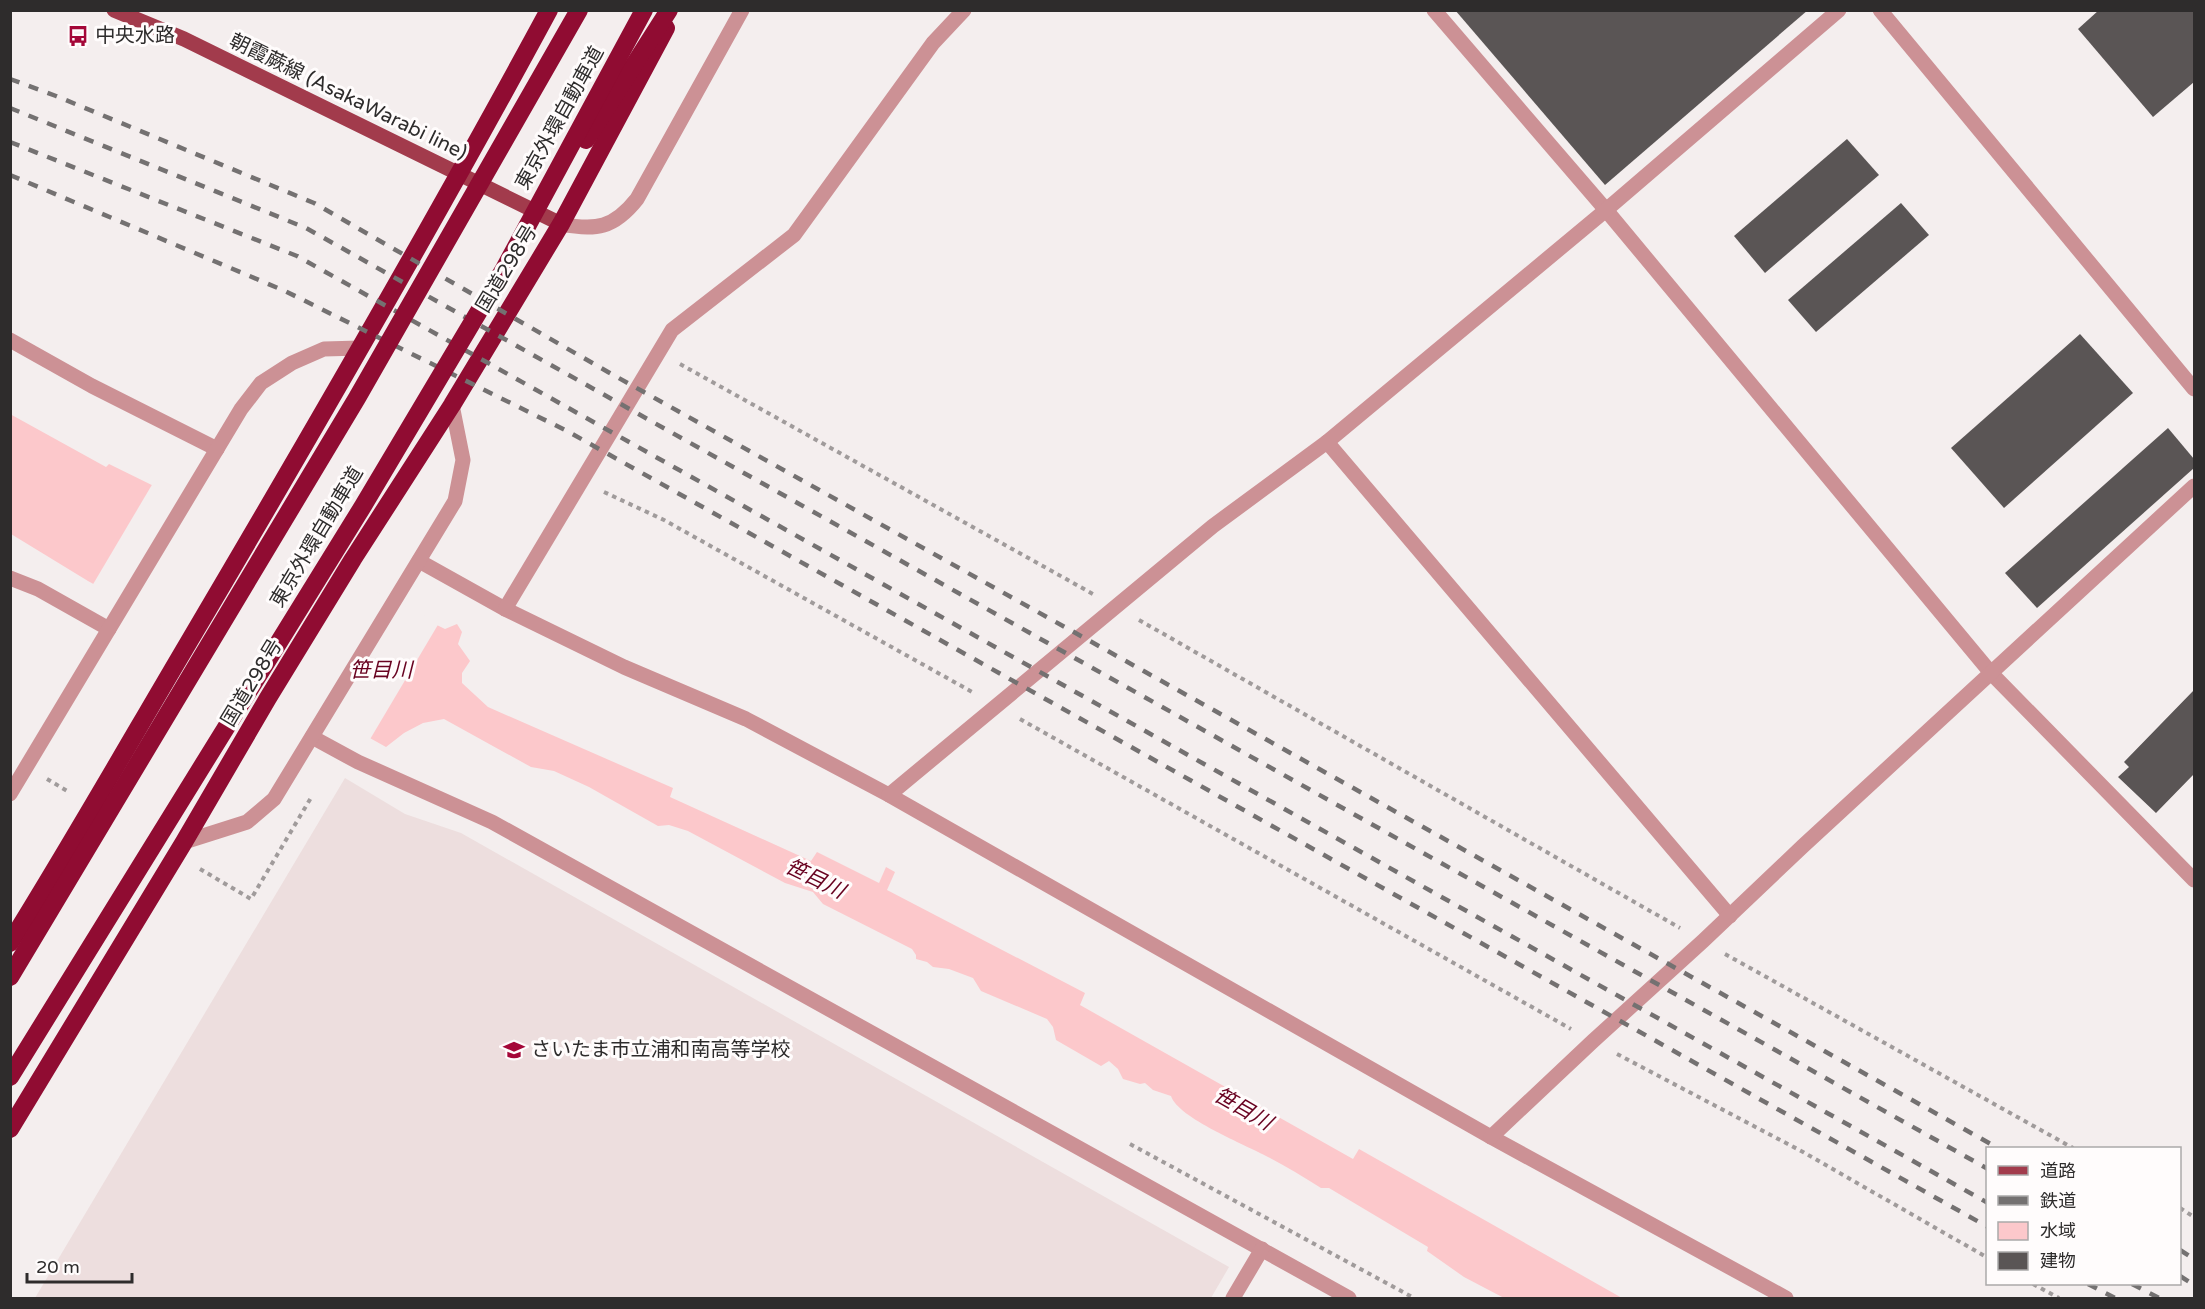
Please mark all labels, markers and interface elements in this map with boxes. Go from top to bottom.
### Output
bus stop icon: 中央水路 [66,24,90,48]
place label: 中央水路 [95,24,175,48]
street label: 朝霞蕨線 (AsakaWarabi line) [225,29,471,165]
street label: 東京外環自動車道 [511,42,609,194]
street label: 国道298号 [472,221,542,317]
street label: 東京外環自動車道 [266,462,368,612]
street label: 国道298号 [217,635,287,731]
water label: 笹目川 [350,658,414,683]
water label: 笹目川 [781,854,851,905]
school or university icon: さいたま市立浦和南高等学校 [502,1038,526,1062]
place label: さいたま市立浦和南高等学校 [531,1038,790,1062]
water label: 笹目川 [1209,1082,1278,1137]
legend [1986,1147,2181,1285]
text: 道路 [2040,1160,2076,1182]
text: 鉄道 [2040,1190,2076,1212]
text: 水域 [2040,1220,2076,1242]
scale bar [27,1246,132,1284]
text: 建物 [2040,1250,2076,1272]
text: 20 m [36,1256,80,1278]

